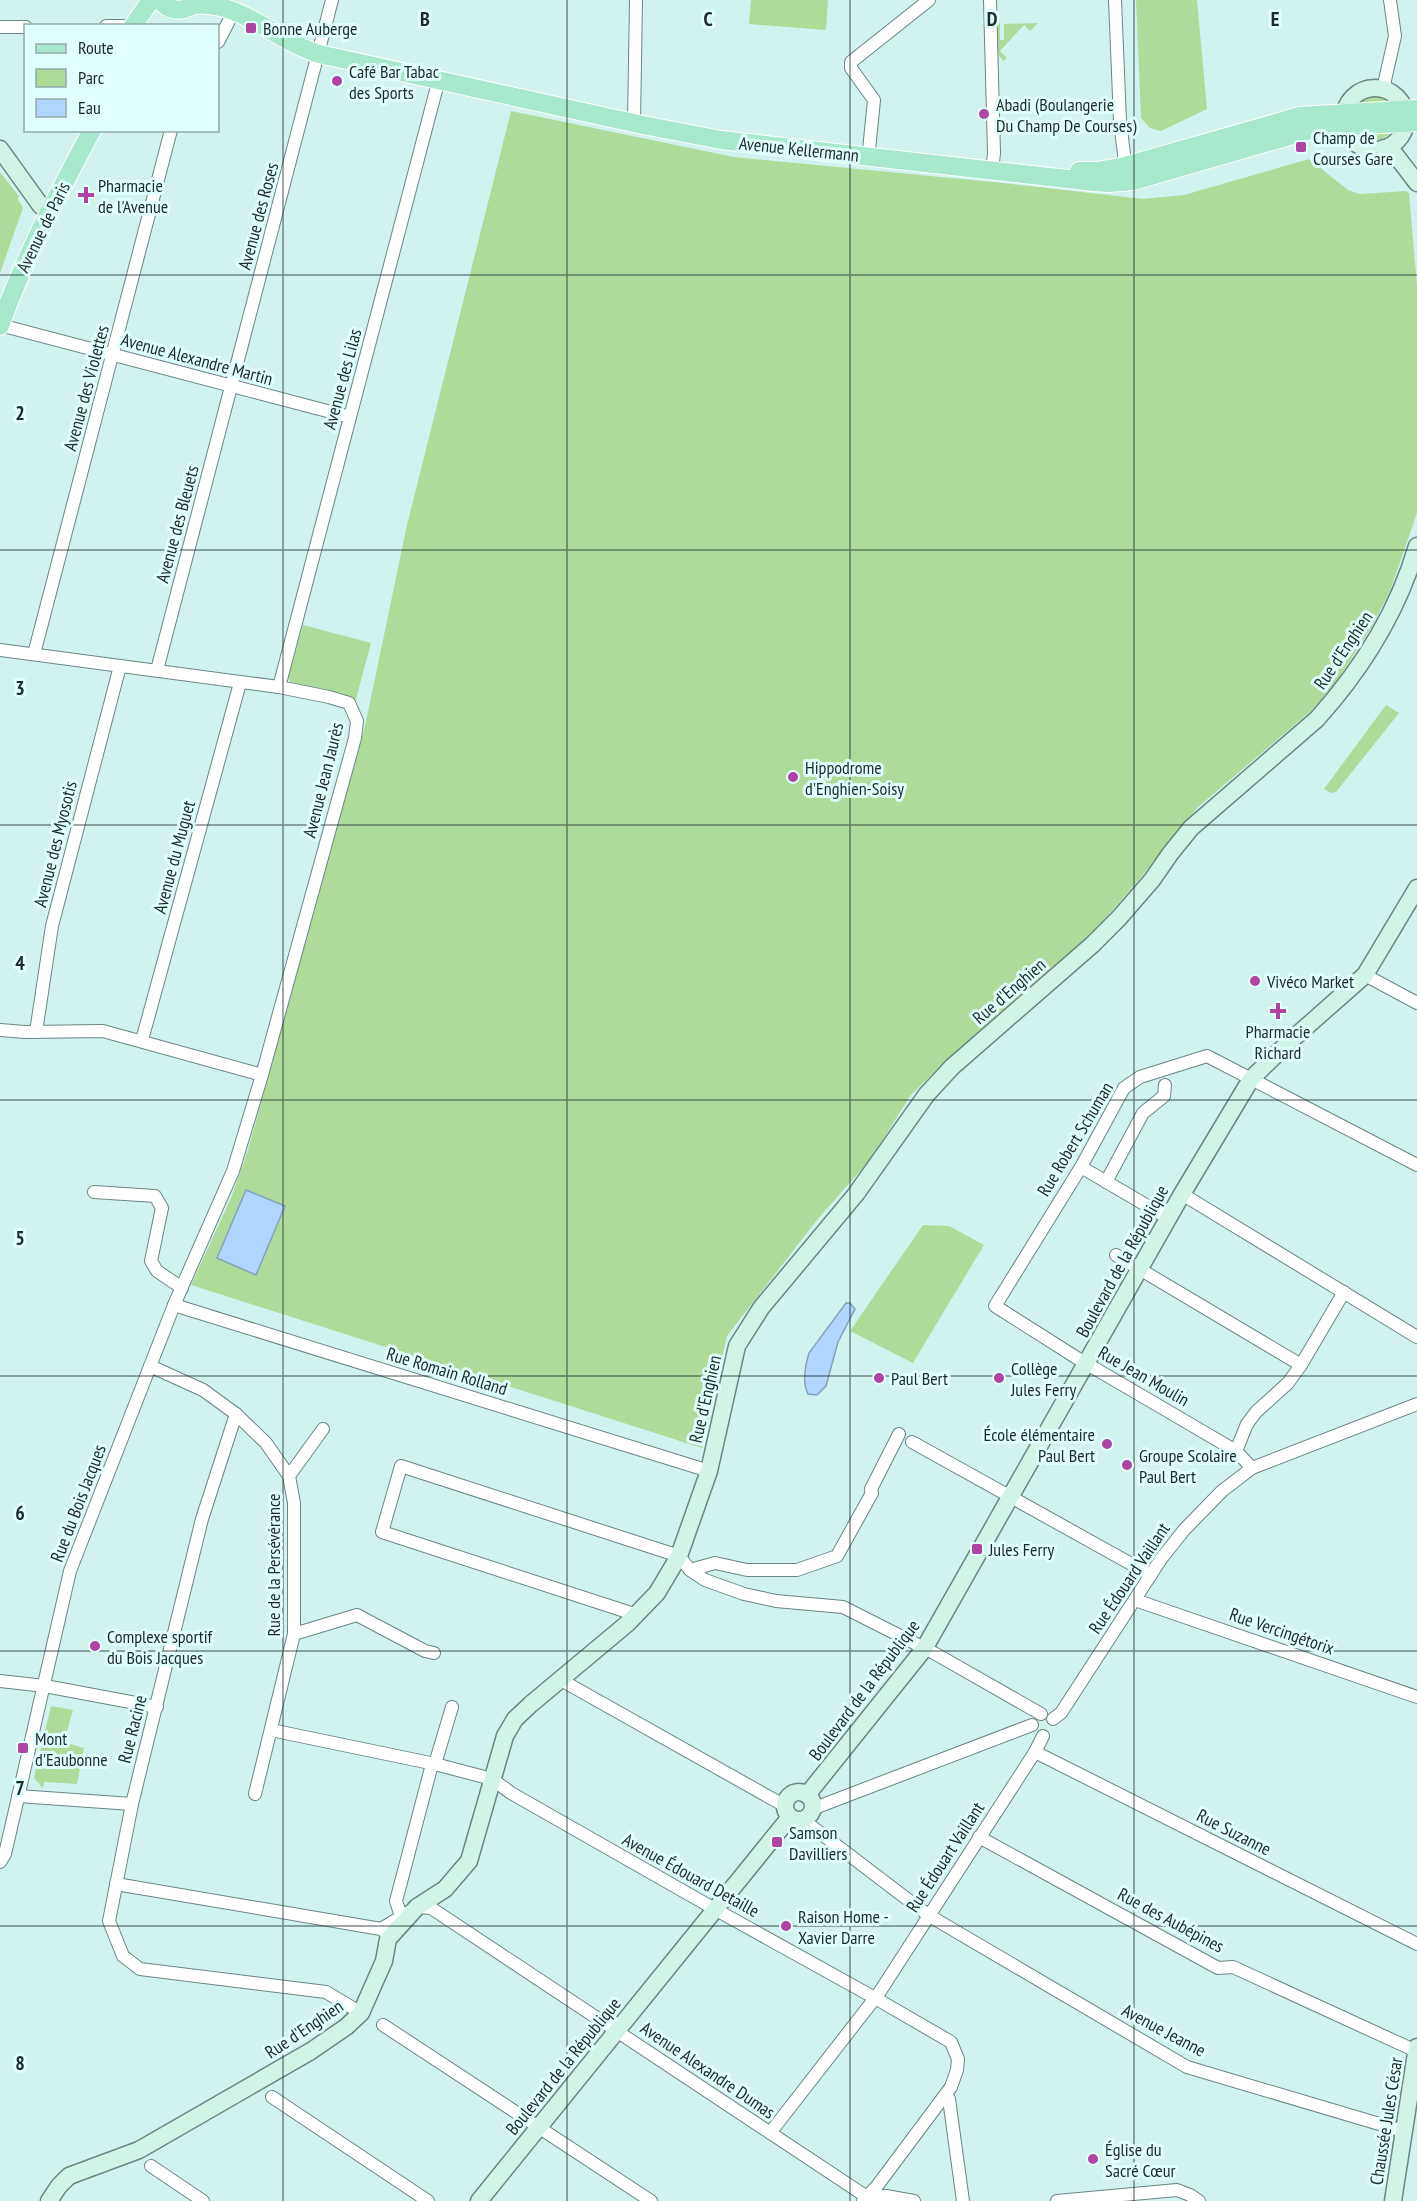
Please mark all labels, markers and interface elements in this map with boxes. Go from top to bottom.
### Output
text: B [420,6,430,32]
text: C [703,6,713,32]
text: D [987,6,998,32]
text: E [1271,6,1279,32]
place label: Bonne Auberge [263,17,358,40]
marker: Bonne Auberge [244,21,258,35]
legend [24,24,219,132]
text: Route [78,36,114,59]
place label: Café Bar Tabac des Sports [349,60,440,104]
text: Parc [78,66,105,89]
marker: Café Bar Tabac des Sports [330,74,344,88]
place label: Abadi (Boulangerie Du Champ De Courses) [996,93,1137,137]
text: Eau [78,96,101,119]
marker: Abadi (Boulangerie Du Champ De Courses) [977,107,991,121]
place label: Champ de Courses Gare [1313,126,1393,170]
street label: Avenue Kellermann [738,131,860,167]
marker: Champ de Courses Gare [1294,140,1308,154]
street label: Avenue des Roses [233,160,283,272]
place label: Pharmacie de l'Avenue [98,174,168,218]
street label: Avenue de Paris [11,178,75,276]
marker: Pharmacie de l'Avenue [79,188,93,202]
street label: Avenue des Violettes [58,323,114,453]
street label: Avenue des Lilas [318,326,366,432]
street label: Avenue Alexandre Martin [119,328,275,390]
text: 2 [15,400,25,426]
street label: Avenue des Bleuets [150,463,204,585]
street label: Rue d'Enghien [1308,607,1378,693]
text: 3 [15,675,25,701]
street label: Avenue Jean Jaurès [298,720,348,840]
place label: Hippodrome d'Enghien-Soisy [805,756,904,800]
marker: Hippodrome d'Enghien-Soisy [786,770,800,784]
street label: Avenue des Myosotis [28,778,82,910]
street label: Avenue du Muguet [148,798,200,916]
text: 4 [15,950,25,976]
street label: Rue d'Enghien [968,953,1050,1029]
place label: Vivéco Market [1266,970,1354,993]
marker: Vivéco Market [1248,974,1262,988]
marker: Pharmacie Richard [1271,1004,1285,1018]
place label: Pharmacie Richard [1246,1020,1310,1064]
street label: Rue Robert Schuman [1032,1078,1118,1200]
street label: Boulevard de la République [1071,1181,1173,1341]
text: 5 [15,1225,25,1251]
street label: Rue Jean Moulin [1094,1341,1194,1411]
street label: Rue Romain Rolland [384,1342,510,1400]
street label: Rue d'Enghien [684,1353,726,1445]
place label: Collège Jules Ferry [1010,1357,1076,1401]
place label: Paul Bert [891,1367,948,1390]
marker: Paul Bert [872,1371,886,1385]
marker: Collège Jules Ferry [992,1371,1006,1385]
place label: École élémentaire Paul Bert [983,1423,1095,1467]
marker: École élémentaire Paul Bert [1100,1437,1114,1451]
street label: Rue du Bois Jacques [45,1441,111,1565]
place label: Groupe Scolaire Paul Bert [1139,1444,1237,1488]
marker: Groupe Scolaire Paul Bert [1120,1458,1134,1472]
street label: Rue de la Persévérance [262,1493,285,1637]
text: 6 [15,1500,25,1526]
street label: Rue Édouard Vaillant [1083,1518,1175,1638]
place label: Jules Ferry [988,1538,1054,1561]
marker: Jules Ferry [970,1542,984,1556]
street label: Rue Vercingétorix [1227,1602,1338,1660]
street label: Boulevard de la République [804,1615,924,1765]
place label: Complexe sportif du Bois Jacques [107,1625,214,1669]
marker: Complexe sportif du Bois Jacques [88,1639,102,1653]
street label: Rue Racine [112,1693,152,1765]
place label: Mont d'Eaubonne [35,1727,108,1771]
marker: Mont d'Eaubonne [16,1741,30,1755]
text: 7 [15,1775,25,1801]
street label: Rue Édouart Vaillant [901,1798,989,1916]
street label: Rue Suzanne [1193,1804,1275,1860]
place label: Samson Davilliers [789,1821,847,1865]
street label: Avenue Édouard Detaille [619,1828,763,1922]
marker: Samson Davilliers [770,1835,784,1849]
street label: Rue des Aubépines [1114,1882,1228,1958]
place label: Raison Home - Xavier Darre [798,1905,889,1949]
marker: Raison Home - Xavier Darre [779,1919,793,1933]
street label: Boulevard de la République [500,1993,626,2139]
street label: Rue d'Enghien [261,1994,347,2064]
street label: Avenue Jeanne [1118,1998,1210,2062]
street label: Avenue Alexandre Dumas [636,2016,780,2124]
text: 8 [15,2050,25,2076]
street label: Chaussée Jules César [1365,2055,1407,2186]
place label: Église du Sacré Cœur [1105,2138,1176,2182]
marker: Église du Sacré Cœur [1086,2152,1100,2166]

